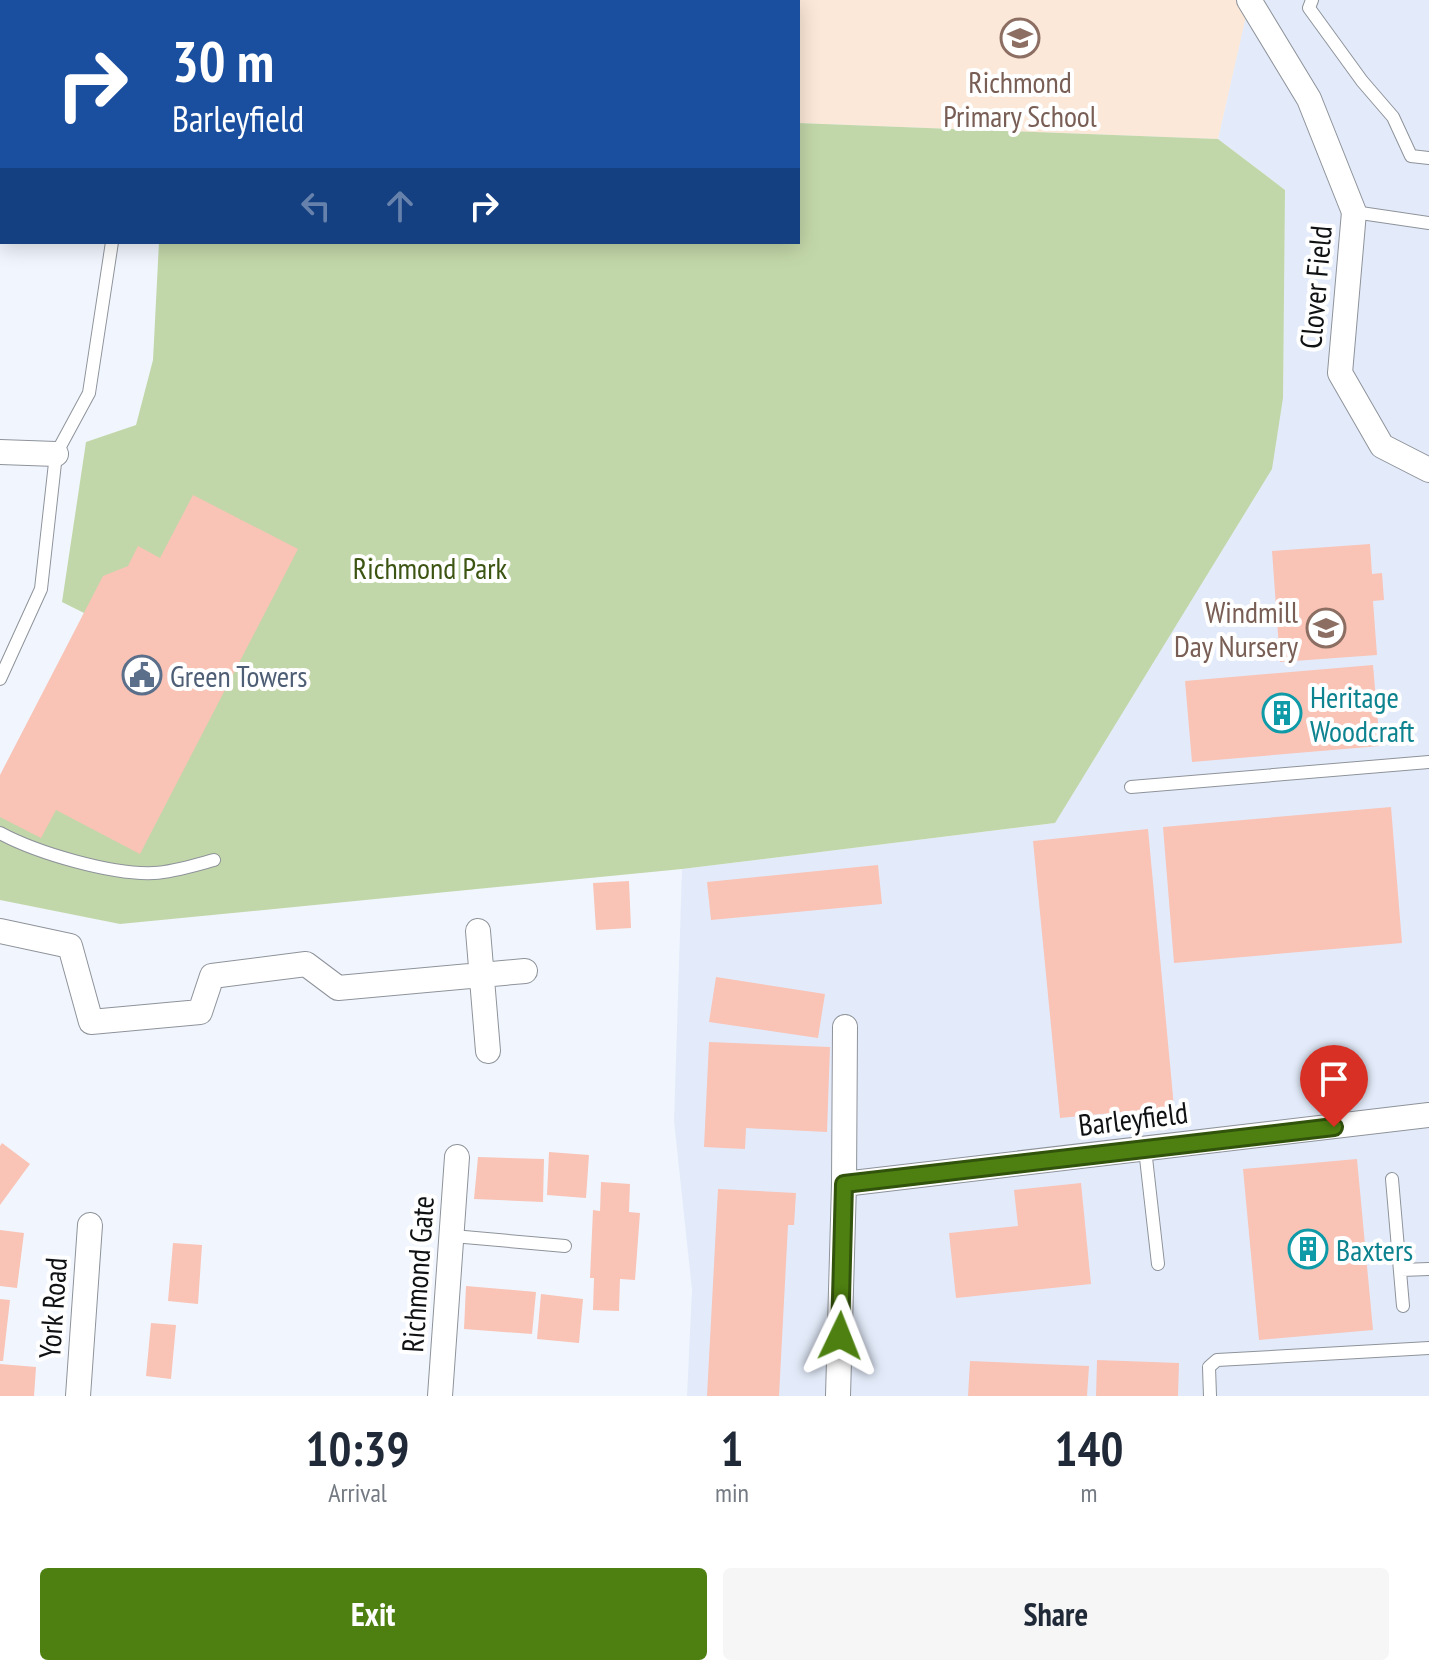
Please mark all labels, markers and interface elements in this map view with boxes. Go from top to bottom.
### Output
school or university icon: Richmond Primary School [999,17,1041,59]
text: 30 m [172,25,274,97]
icon: right [40,32,144,136]
place label: Richmond Primary School [943,62,1097,135]
text: Barleyfield [172,95,304,142]
icon: left [294,184,338,228]
icon: ahead [378,184,422,228]
icon: right [462,184,506,228]
street label: Clover Field [1290,224,1340,350]
park label: Richmond Park [353,548,508,587]
place label: Windmill Day Nursery [1174,592,1299,665]
school or university icon: Windmill Day Nursery [1305,607,1347,649]
public building icon: Green Towers [121,654,163,696]
place label: Green Towers [170,656,307,695]
place label: Heritage Woodcraft [1310,677,1415,750]
building icon: Heritage Woodcraft [1261,692,1303,734]
pin [1300,1045,1368,1127]
icon: arrive [1312,1057,1356,1101]
street label: Barleyfield [1076,1092,1190,1144]
street label: Richmond Gate [392,1194,442,1354]
building icon: Baxters [1287,1228,1329,1270]
place label: Baxters [1336,1230,1413,1269]
street label: York Road [29,1256,75,1360]
position arrow [798,1294,882,1378]
text: 10:39 [306,1417,409,1479]
text: 1 [721,1417,743,1479]
text: 140 [1055,1417,1123,1479]
text: Arrival [328,1476,387,1509]
text: min [715,1476,749,1509]
text: m [1081,1476,1097,1509]
button: Exit [40,1568,707,1660]
button: Share [723,1568,1389,1660]

